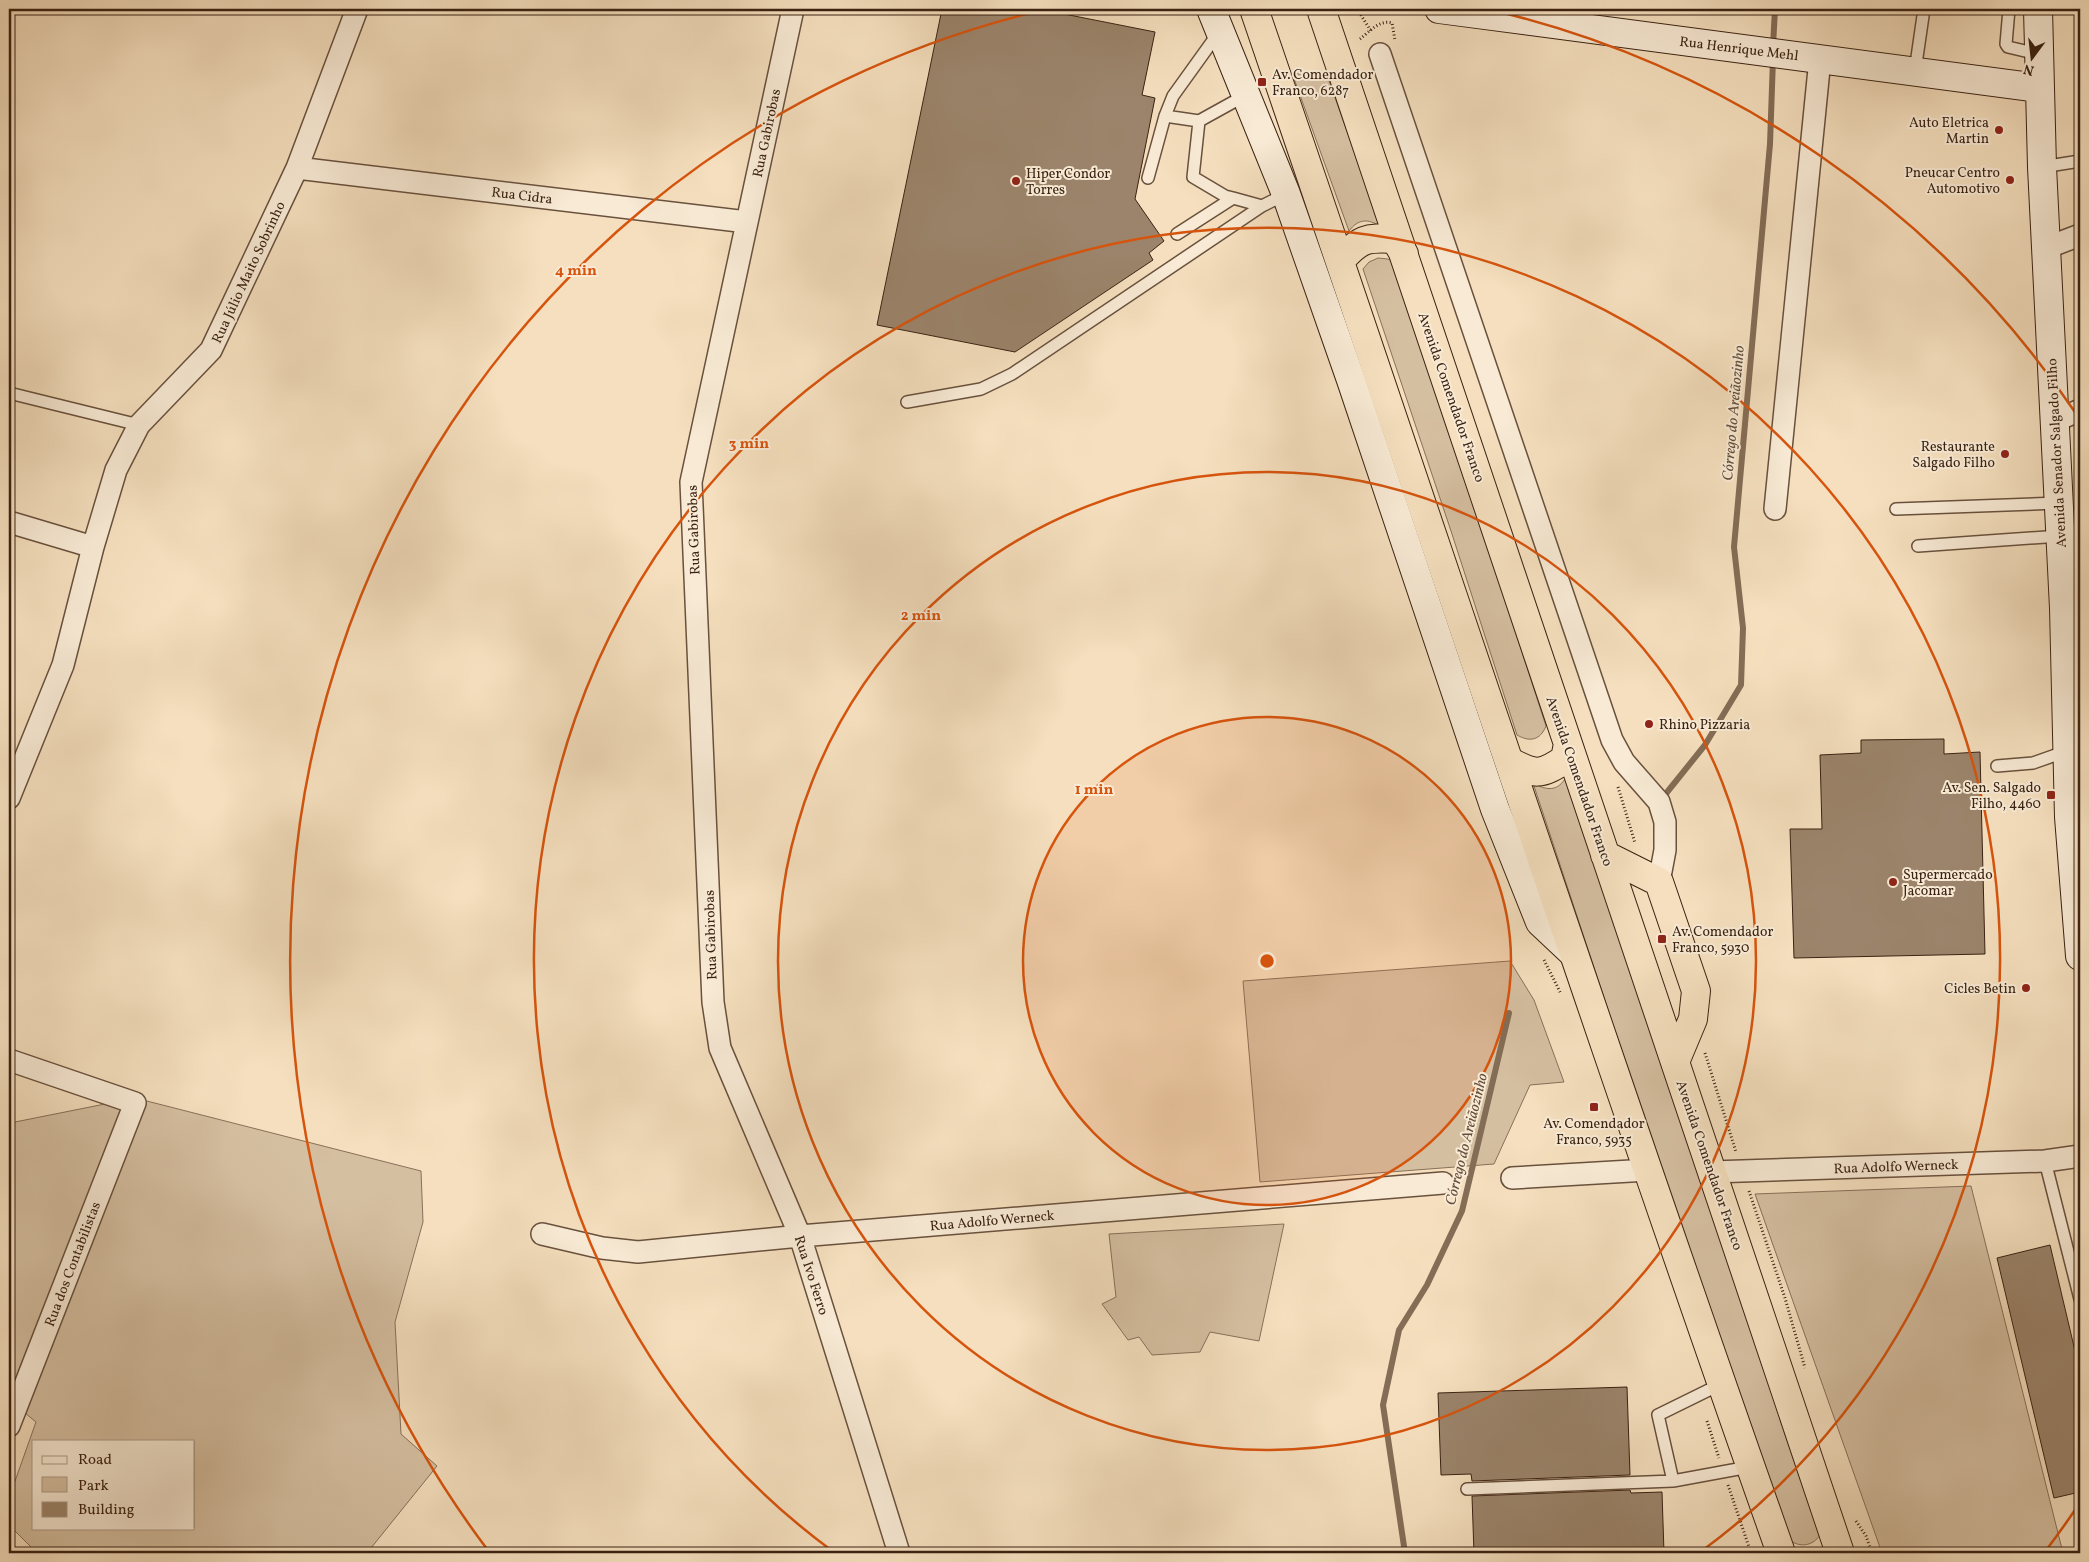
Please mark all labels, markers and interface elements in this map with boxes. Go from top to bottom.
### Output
north arrow [2006,32,2056,82]
street label: Rua Henrique Mehl [1678,33,1799,66]
text: N [2022,59,2036,80]
place label: Av. Comendador Franco, 6287 [1272,66,1373,101]
marker: Av. Comendador Franco, 6287 [1256,76,1268,88]
street label: Rua Gabirobas [749,87,786,179]
place label: Auto Eletrica Martin [1909,114,1989,149]
marker: Auto Eletrica Martin [1993,124,2005,136]
place label: Pneucar Centro Automotivo [1905,164,2000,199]
place label: Hiper Condor Torres [1026,165,1110,200]
marker: Pneucar Centro Automotivo [2004,174,2016,186]
marker: Hiper Condor Torres [1010,175,1022,187]
street label: Rua Cidra [490,183,553,210]
street label: Rua Júlio Maito Sobrinho [208,199,291,347]
text: 4 min [555,261,597,282]
street label: Avenida Comendador Franco [1413,310,1489,485]
water label: Córrego do Areiãozinho [1718,345,1751,481]
street label: Avenida Senador Salgado Filho [2043,358,2072,548]
text: 3 min [729,434,769,455]
place label: Restaurante Salgado Filho [1912,438,1995,473]
marker: Restaurante Salgado Filho [1999,448,2011,460]
street label: Rua Gabirobas [683,485,706,575]
text: 2 min [901,606,941,627]
street label: Avenida Comendador Franco [1541,694,1617,869]
place label: Rhino Pizzaria [1659,716,1750,735]
marker: Rhino Pizzaria [1643,718,1655,730]
place label: Av. Sen. Salgado Filho, 4460 [1943,779,2041,814]
text: 1 min [1075,780,1113,801]
marker: Av. Sen. Salgado Filho, 4460 [2045,789,2057,801]
place label: Supermercado Jacomar [1903,866,1993,901]
marker: Supermercado Jacomar [1887,876,1899,888]
street label: Rua Gabirobas [700,890,723,980]
place label: Av. Comendador Franco, 5930 [1672,923,1773,958]
marker: Av. Comendador Franco, 5930 [1656,933,1668,945]
centre of rings [1258,952,1276,970]
place label: Cicles Betin [1944,980,2016,999]
marker: Cicles Betin [2020,982,2032,994]
water label: Córrego do Areiãozinho [1441,1071,1494,1208]
street label: Avenida Comendador Franco [1671,1078,1747,1253]
marker: Av. Comendador Franco, 5935 [1588,1101,1600,1113]
place label: Av. Comendador Franco, 5935 [1543,1115,1645,1150]
street label: Rua Adolfo Werneck [1833,1156,1959,1179]
street label: Rua dos Contabilistas [41,1199,106,1330]
street label: Rua Adolfo Werneck [929,1207,1055,1236]
street label: Rua Ivo Ferro [789,1233,832,1318]
legend [32,1440,195,1530]
text: Road [78,1450,112,1471]
text: Park [78,1476,109,1497]
text: Building [78,1500,135,1521]

